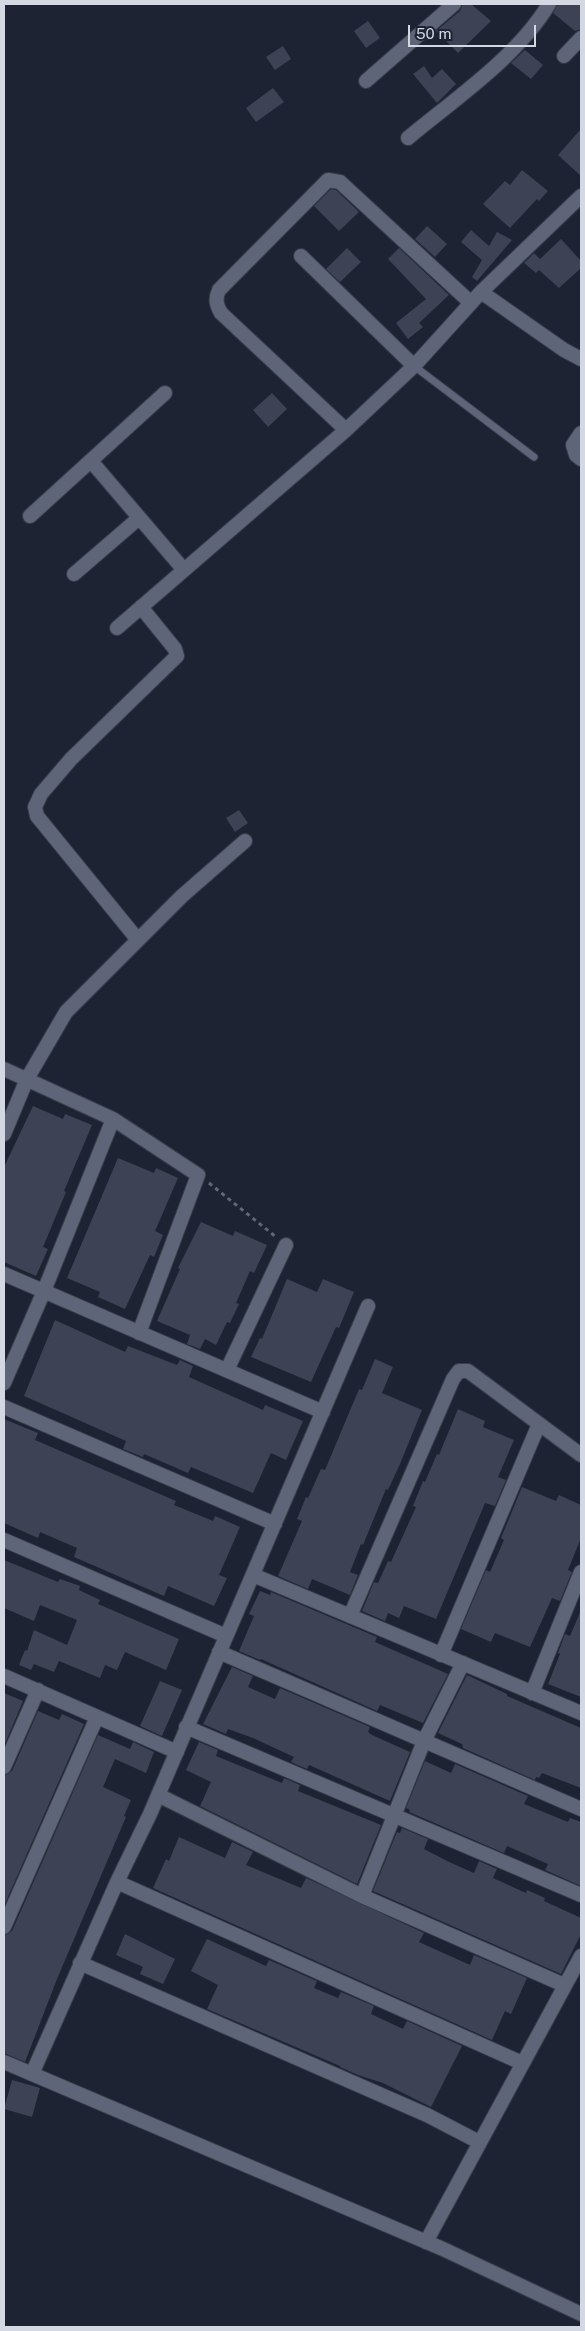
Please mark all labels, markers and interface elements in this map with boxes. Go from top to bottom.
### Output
scale bar [410,15,538,47]
text: 50 m [416,25,451,42]

